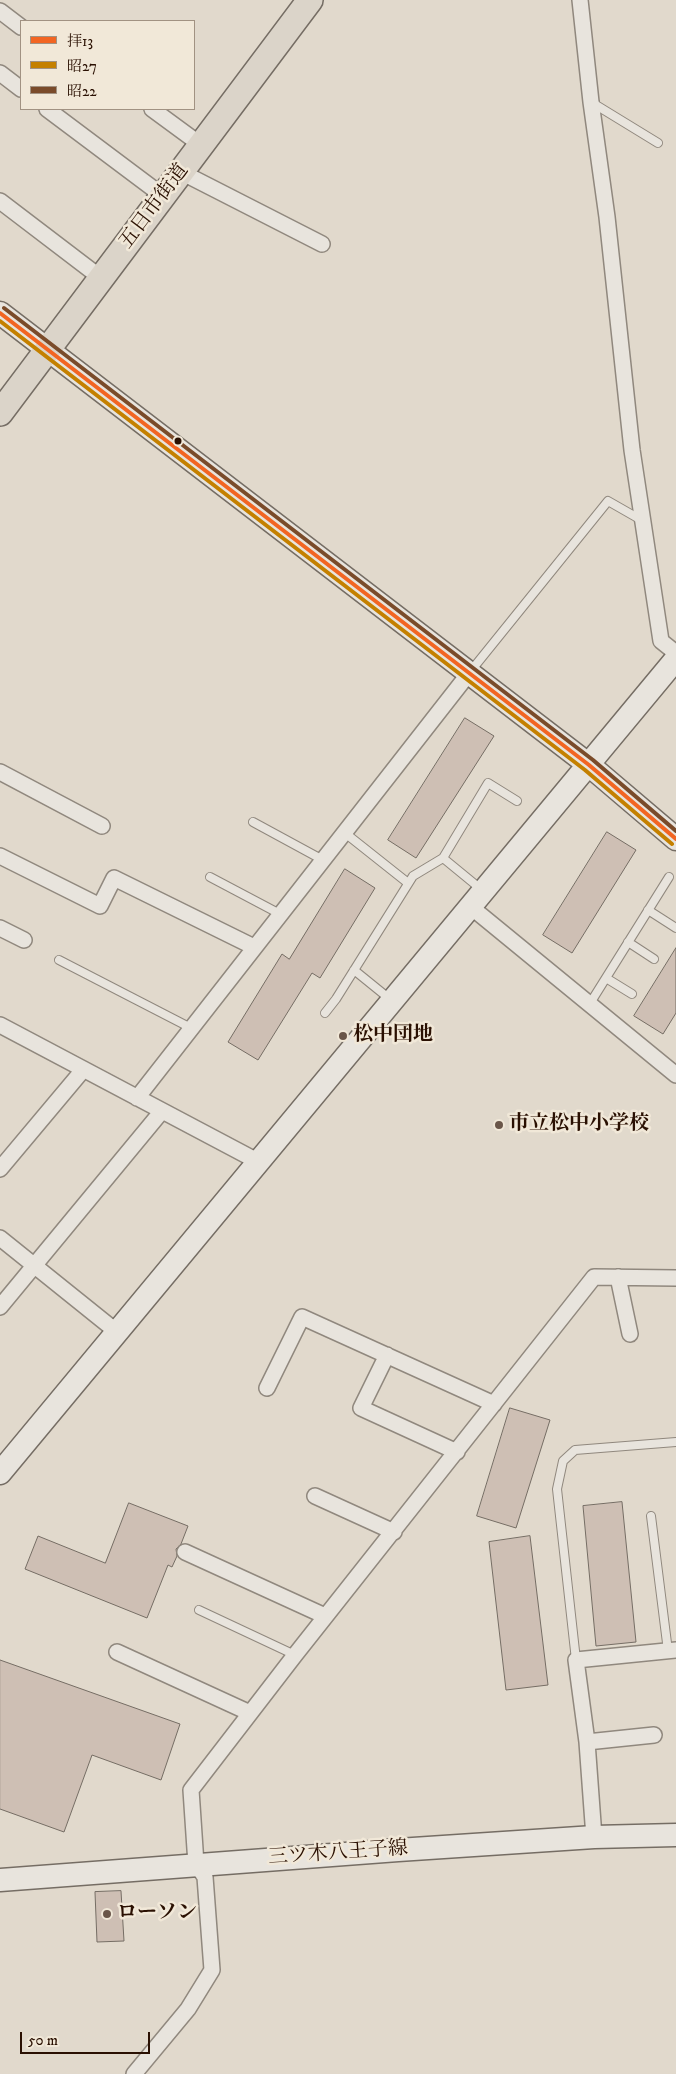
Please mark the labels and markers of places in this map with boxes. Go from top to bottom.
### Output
unlabelled marker [173,436,183,446]
place label: 松中団地 [353,1024,433,1048]
marker: 松中団地 [337,1030,349,1042]
place label: 市立松中小学校 [509,1113,649,1137]
marker: 市立松中小学校 [493,1119,505,1131]
place label: ローソン [117,1902,197,1926]
marker: ローソン [101,1908,113,1920]

